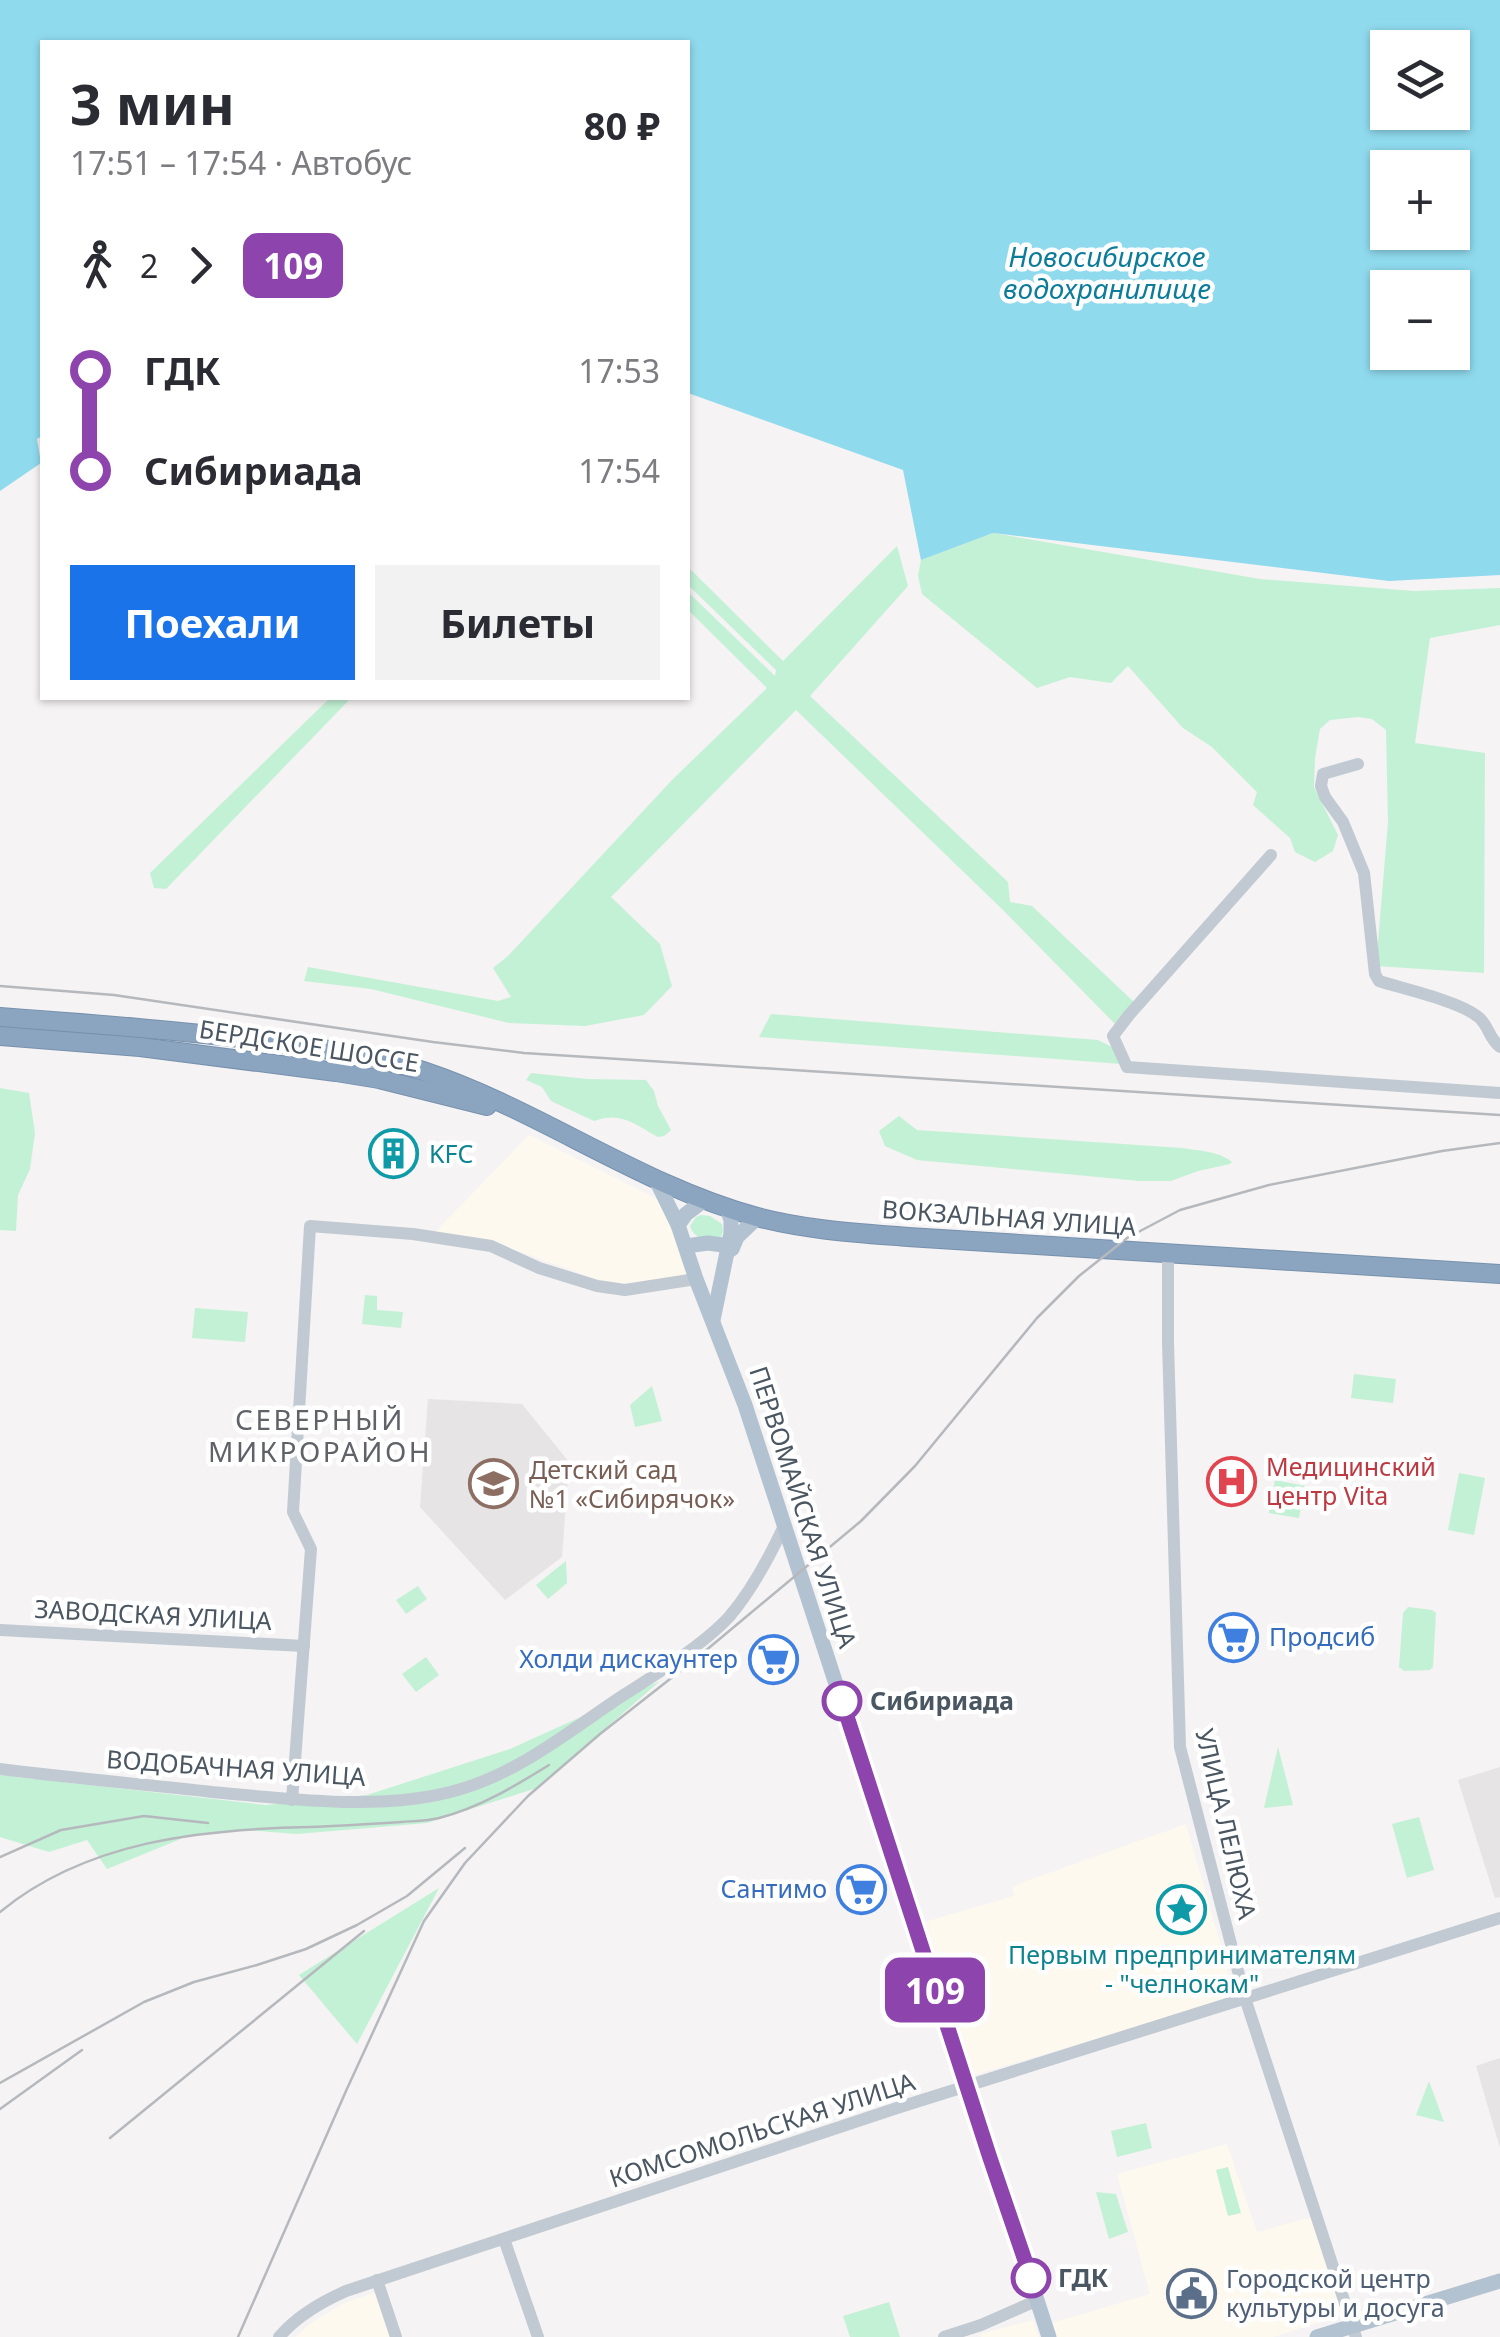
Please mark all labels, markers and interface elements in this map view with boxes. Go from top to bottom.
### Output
map controls [1370,30,1470,370]
button: layers [1370,30,1470,130]
text: 3 мин [70,66,235,141]
text: 80 ₽ [584,99,660,151]
text: 17:51 – 17:54 · Автобус [70,141,412,184]
button: + [1370,150,1470,250]
water label: Новосибирское водохранилище [1003,237,1211,307]
icon: walk [70,238,125,293]
icon: forward [173,238,228,293]
text: 109 [263,242,323,289]
text: 2 [140,244,158,287]
button: − [1370,270,1470,370]
text: ГДК [144,344,220,396]
text: 17:53 [578,349,660,392]
text: Сибириада [144,444,363,496]
text: 17:54 [578,449,660,492]
button: Поехали [70,565,355,680]
button: Билеты [375,565,660,680]
street label: БЕРДСКОЕ ШОССЕ [197,1011,421,1079]
building icon: KFC [368,1128,420,1180]
place label: KFC [429,1136,473,1170]
street label: ВОКЗАЛЬНАЯ УЛИЦА [881,1191,1137,1243]
street label: ПЕРВОМАЙСКАЯ УЛИЦА [742,1362,866,1652]
district label: СЕВЕРНЫЙ МИКРОРАЙОН [208,1400,432,1470]
place label: Медицинский центр Vita [1266,1449,1436,1512]
place label: Детский сад №1 «Сибирячок» [529,1452,735,1515]
hospital icon: Медицинский центр Vita [1205,1455,1257,1507]
school or university icon: Детский сад №1 «Сибирячок» [468,1458,520,1510]
street label: ЗАВОДСКАЯ УЛИЦА [34,1591,273,1637]
supermarket icon: Продсиб [1208,1611,1260,1663]
place label: Продсиб [1269,1619,1375,1653]
supermarket icon: Холди дискаунтер [747,1633,799,1685]
place label: Холди дискаунтер [519,1641,738,1675]
marker: Сибириада [823,1682,861,1720]
place label: Сибириада [870,1683,1014,1717]
street label: УЛИЦА ЛЕЛЮХА [1189,1725,1265,1922]
street label: ВОДОБАЧНАЯ УЛИЦА [105,1741,367,1793]
supermarket icon: Сантимо [836,1863,888,1915]
place label: Сантимо [721,1871,827,1905]
place icon: Первым предпринимателям - "челнокам" [1156,1883,1208,1935]
place label: Первым предпринимателям - "челнокам" [1008,1937,1356,2000]
line badge: 109 [878,1958,992,2022]
text: 109 [905,1967,965,2014]
street label: КОМСОМОЛЬСКАЯ УЛИЦА [605,2064,919,2195]
marker: ГДК [1012,2259,1050,2297]
place label: ГДК [1058,2260,1109,2294]
place label: Городской центр культуры и досуга [1226,2261,1445,2324]
public building icon: Городской центр культуры и досуга [1165,2267,1217,2319]

